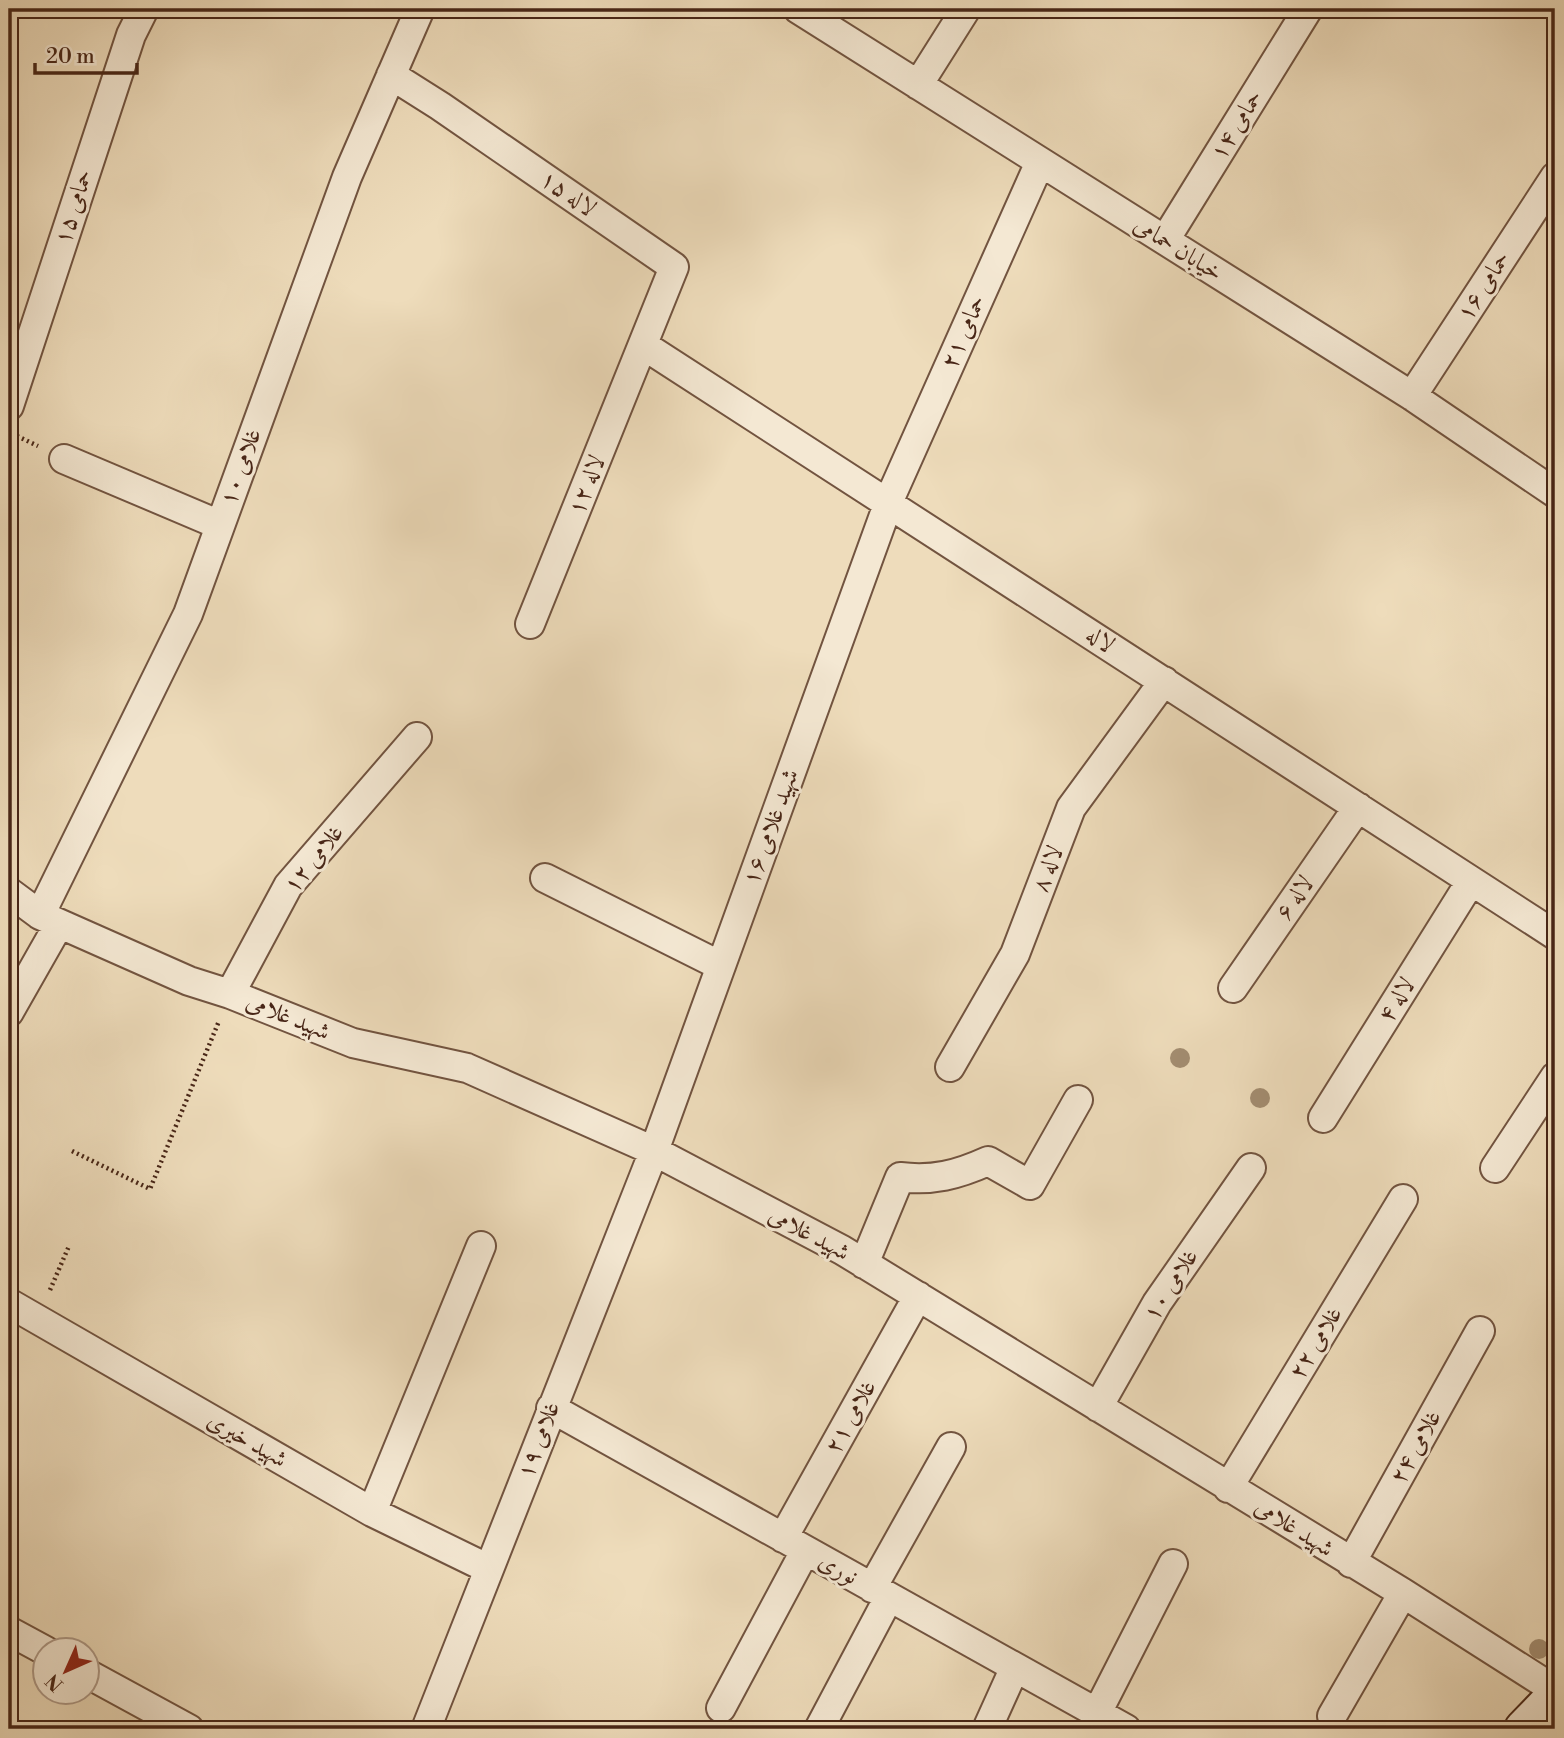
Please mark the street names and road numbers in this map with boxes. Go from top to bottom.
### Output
street label: حمامی ۱۴ [1204,85,1270,165]
street label: لاله ۱۵ [534,164,602,224]
street label: حمامی ۱۵ [48,166,100,248]
street label: خیابان حمامی [1128,210,1228,288]
street label: حمامی ۱۶ [1451,246,1517,326]
street label: حمامی ۲۱ [935,291,993,373]
street label: غلامی ۱۰ [213,424,269,510]
street label: لاله ۱۲ [562,451,612,519]
street label: لاله [1080,620,1120,660]
street label: شهید غلامی ۱۶ [736,765,806,889]
street label: غلامی ۱۲ [277,819,351,899]
street label: لاله ۸ [1025,841,1071,897]
street label: لاله ۶ [1269,870,1321,926]
street label: لاله ۴ [1372,972,1422,1028]
street label: شهید غلامی [242,987,334,1047]
street label: شهید غلامی [763,1200,855,1268]
street label: غلامی ۱۰ [1137,1243,1205,1327]
street label: غلامی ۲۲ [1283,1301,1349,1385]
street label: غلامی ۲۱ [819,1375,883,1459]
street label: غلامی ۱۹ [511,1397,567,1483]
street label: شهید خیری [202,1405,292,1475]
street label: غلامی ۲۴ [1384,1405,1448,1489]
street label: شهید غلامی [1249,1492,1339,1564]
street label: نوری [813,1546,863,1592]

